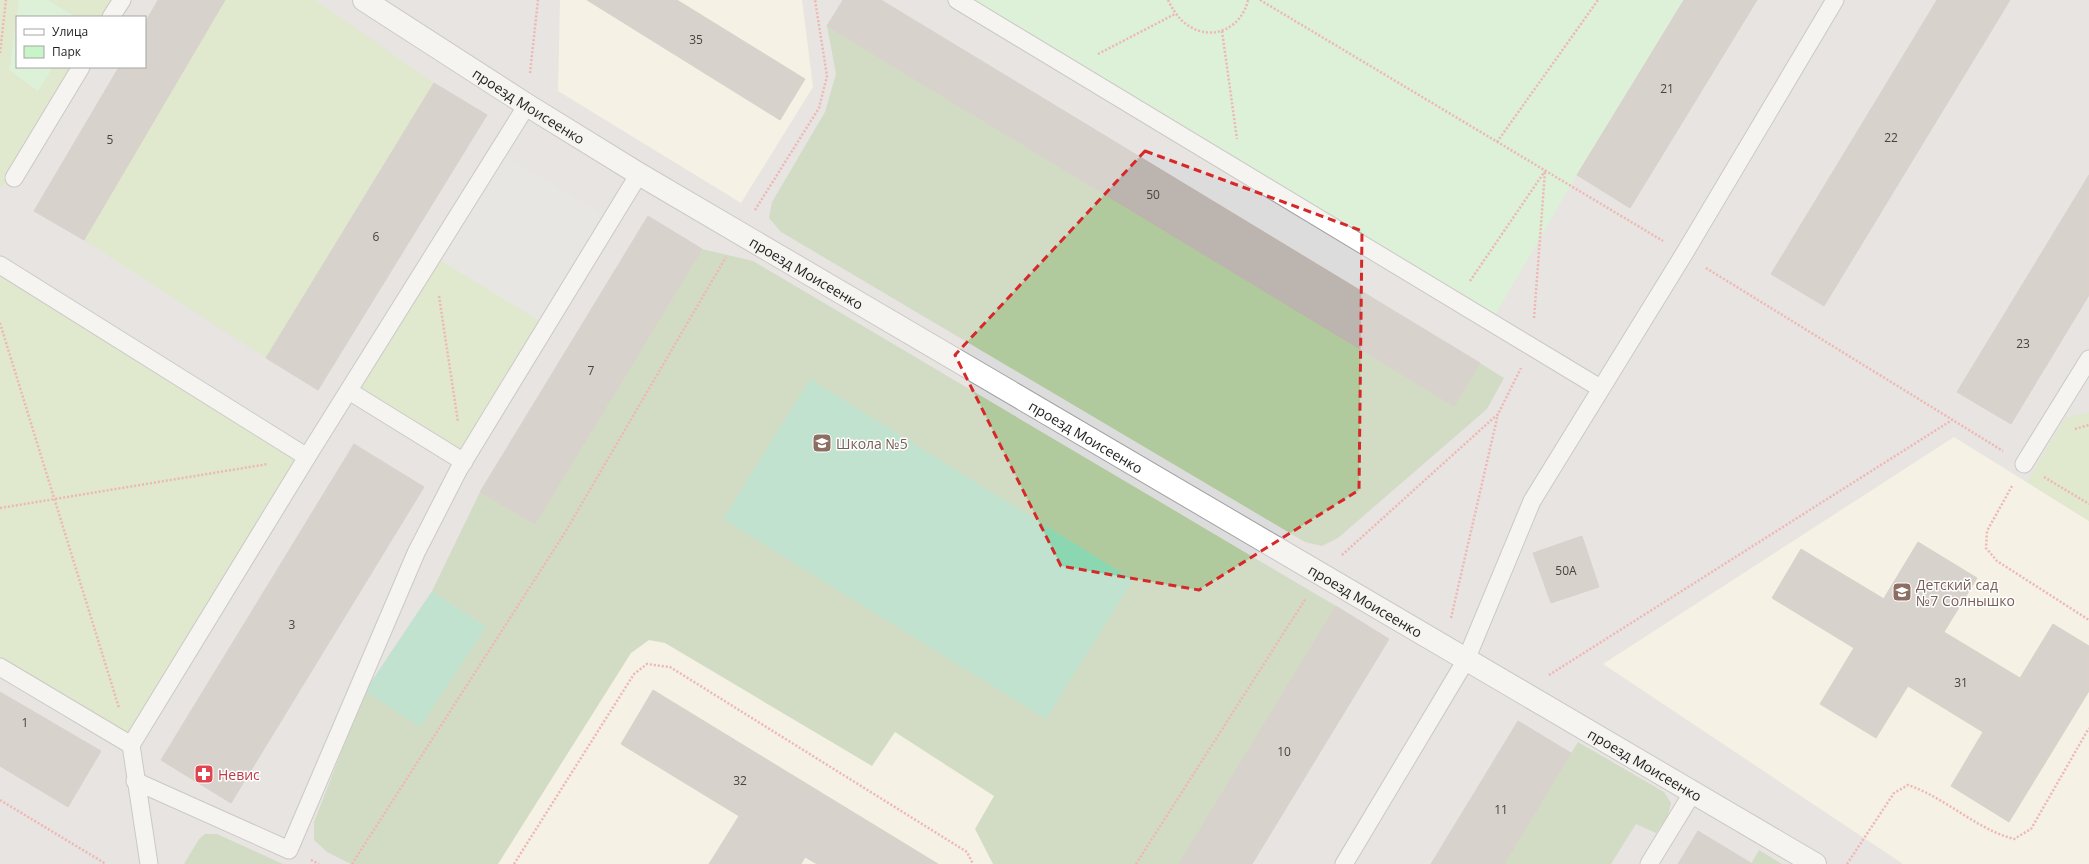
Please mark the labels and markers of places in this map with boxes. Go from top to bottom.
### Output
school or university icon: Школа №5 [811,432,833,454]
place label: Школа №5 [836,434,908,453]
place label: Детский сад №7 Солнышко [1916,575,2015,610]
school or university icon: Детский сад №7 Солнышко [1891,581,1913,603]
pharmacy icon: Невис [193,763,215,785]
place label: Невис [218,765,260,784]

